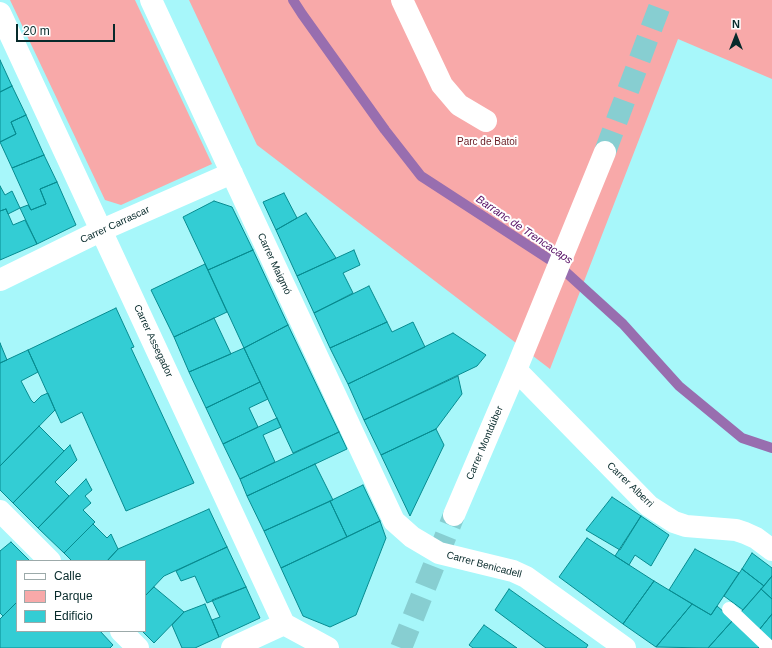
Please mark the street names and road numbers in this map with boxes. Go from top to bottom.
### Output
street label: Carrer Carrascar [78,204,152,246]
street label: Carrer Maigmó [254,231,294,297]
street label: Carrer Assegador [131,303,175,379]
street label: Carrer Montdúber [464,404,506,482]
street label: Carrer Alberri [604,460,656,510]
street label: Carrer Benicadell [445,549,523,581]

